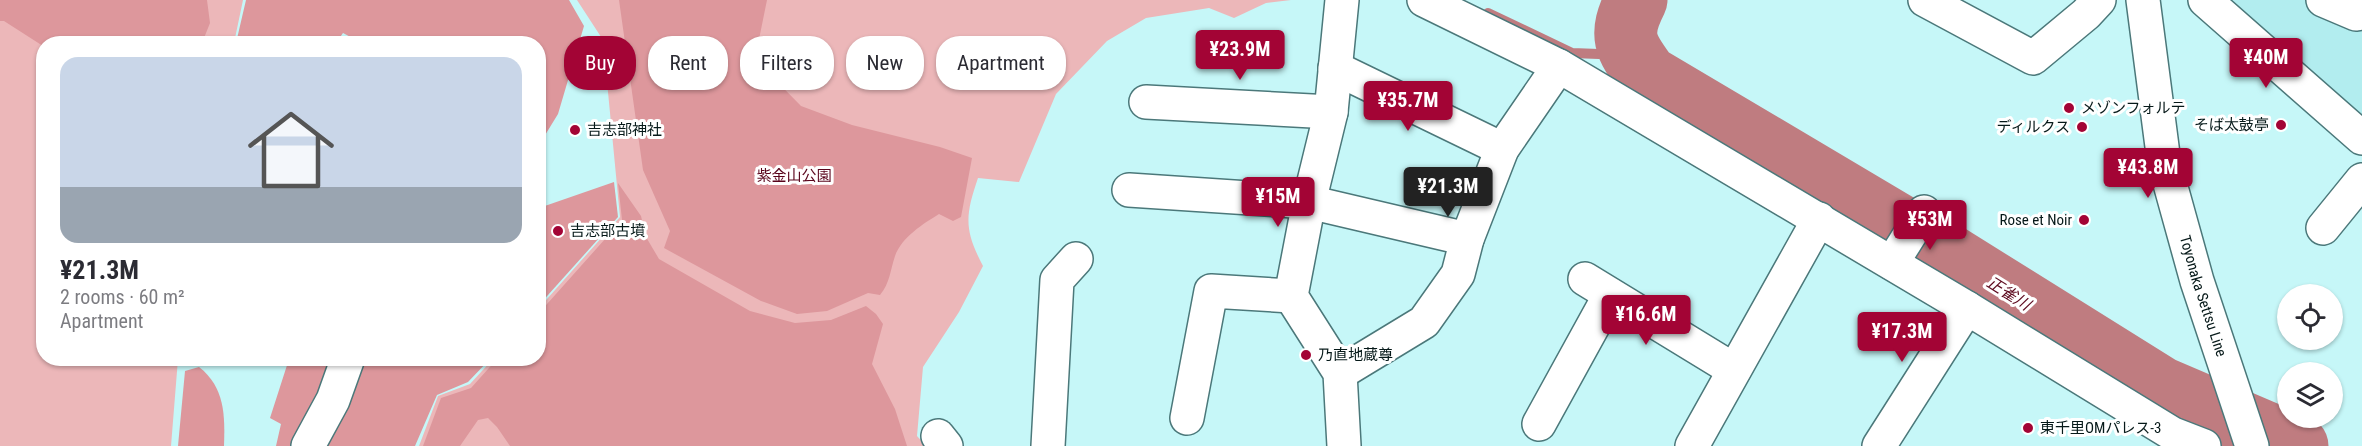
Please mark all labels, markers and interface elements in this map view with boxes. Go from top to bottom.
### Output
pin: ¥23.9M [1191,30,1289,81]
chip: Buy [564,36,636,90]
chip: Rent [648,36,728,90]
chip: Filters [740,36,834,90]
chip: New [846,36,924,90]
chip: Apartment [936,36,1066,90]
text: ¥23.9M [1210,37,1270,61]
pin: ¥40M [2230,38,2302,89]
text: ¥40M [2244,45,2288,69]
pin: ¥35.7M [1359,81,1457,132]
text: ¥35.7M [1378,88,1438,112]
icon: home [237,96,345,204]
place label: メゾンフォルテ [2081,99,2186,117]
marker: メゾンフォルテ [2062,101,2076,115]
place label: そば太鼓亭 [2194,116,2269,134]
place label: ディルクス [1996,118,2070,136]
marker: そば太鼓亭 [2274,118,2288,132]
marker: ディルクス [2075,120,2089,134]
place label: 吉志部神社 [587,121,662,139]
marker: 吉志部神社 [568,123,582,137]
pin: ¥43.8M [2099,148,2197,199]
text: ¥43.8M [2118,155,2178,179]
park label: 紫金山公園 [756,167,832,185]
pin: ¥21.3M [1399,167,1497,218]
text: ¥21.3M [1418,174,1478,198]
pin: ¥15M [1242,177,1314,228]
text: ¥15M [1256,184,1300,208]
pin: ¥53M [1894,200,1966,251]
text: ¥53M [1908,207,1952,231]
place label: Rose et Noir [1999,211,2072,229]
marker: Rose et Noir [2077,213,2091,227]
place label: 吉志部古墳 [570,222,645,240]
marker: 吉志部古墳 [551,224,565,238]
street label: Toyonaka Settsu Line [2176,233,2231,359]
text: ¥21.3M [60,255,139,285]
water label: 正雀川 [1983,273,2036,315]
map controls [2277,284,2343,428]
button: locate [2277,284,2343,350]
text: 2 rooms · 60 m² [60,285,185,309]
pin: ¥16.6M [1597,295,1695,346]
text: ¥16.6M [1616,302,1676,326]
text: Apartment [60,309,144,333]
pin: ¥17.3M [1853,312,1951,363]
text: ¥17.3M [1872,319,1932,343]
place label: 乃直地蔵尊 [1318,346,1393,364]
marker: 乃直地蔵尊 [1299,348,1313,362]
button: layers [2277,362,2343,428]
place label: 東千里OMパレス-3 [2040,419,2161,437]
marker: 東千里OMパレス-3 [2021,421,2035,435]

